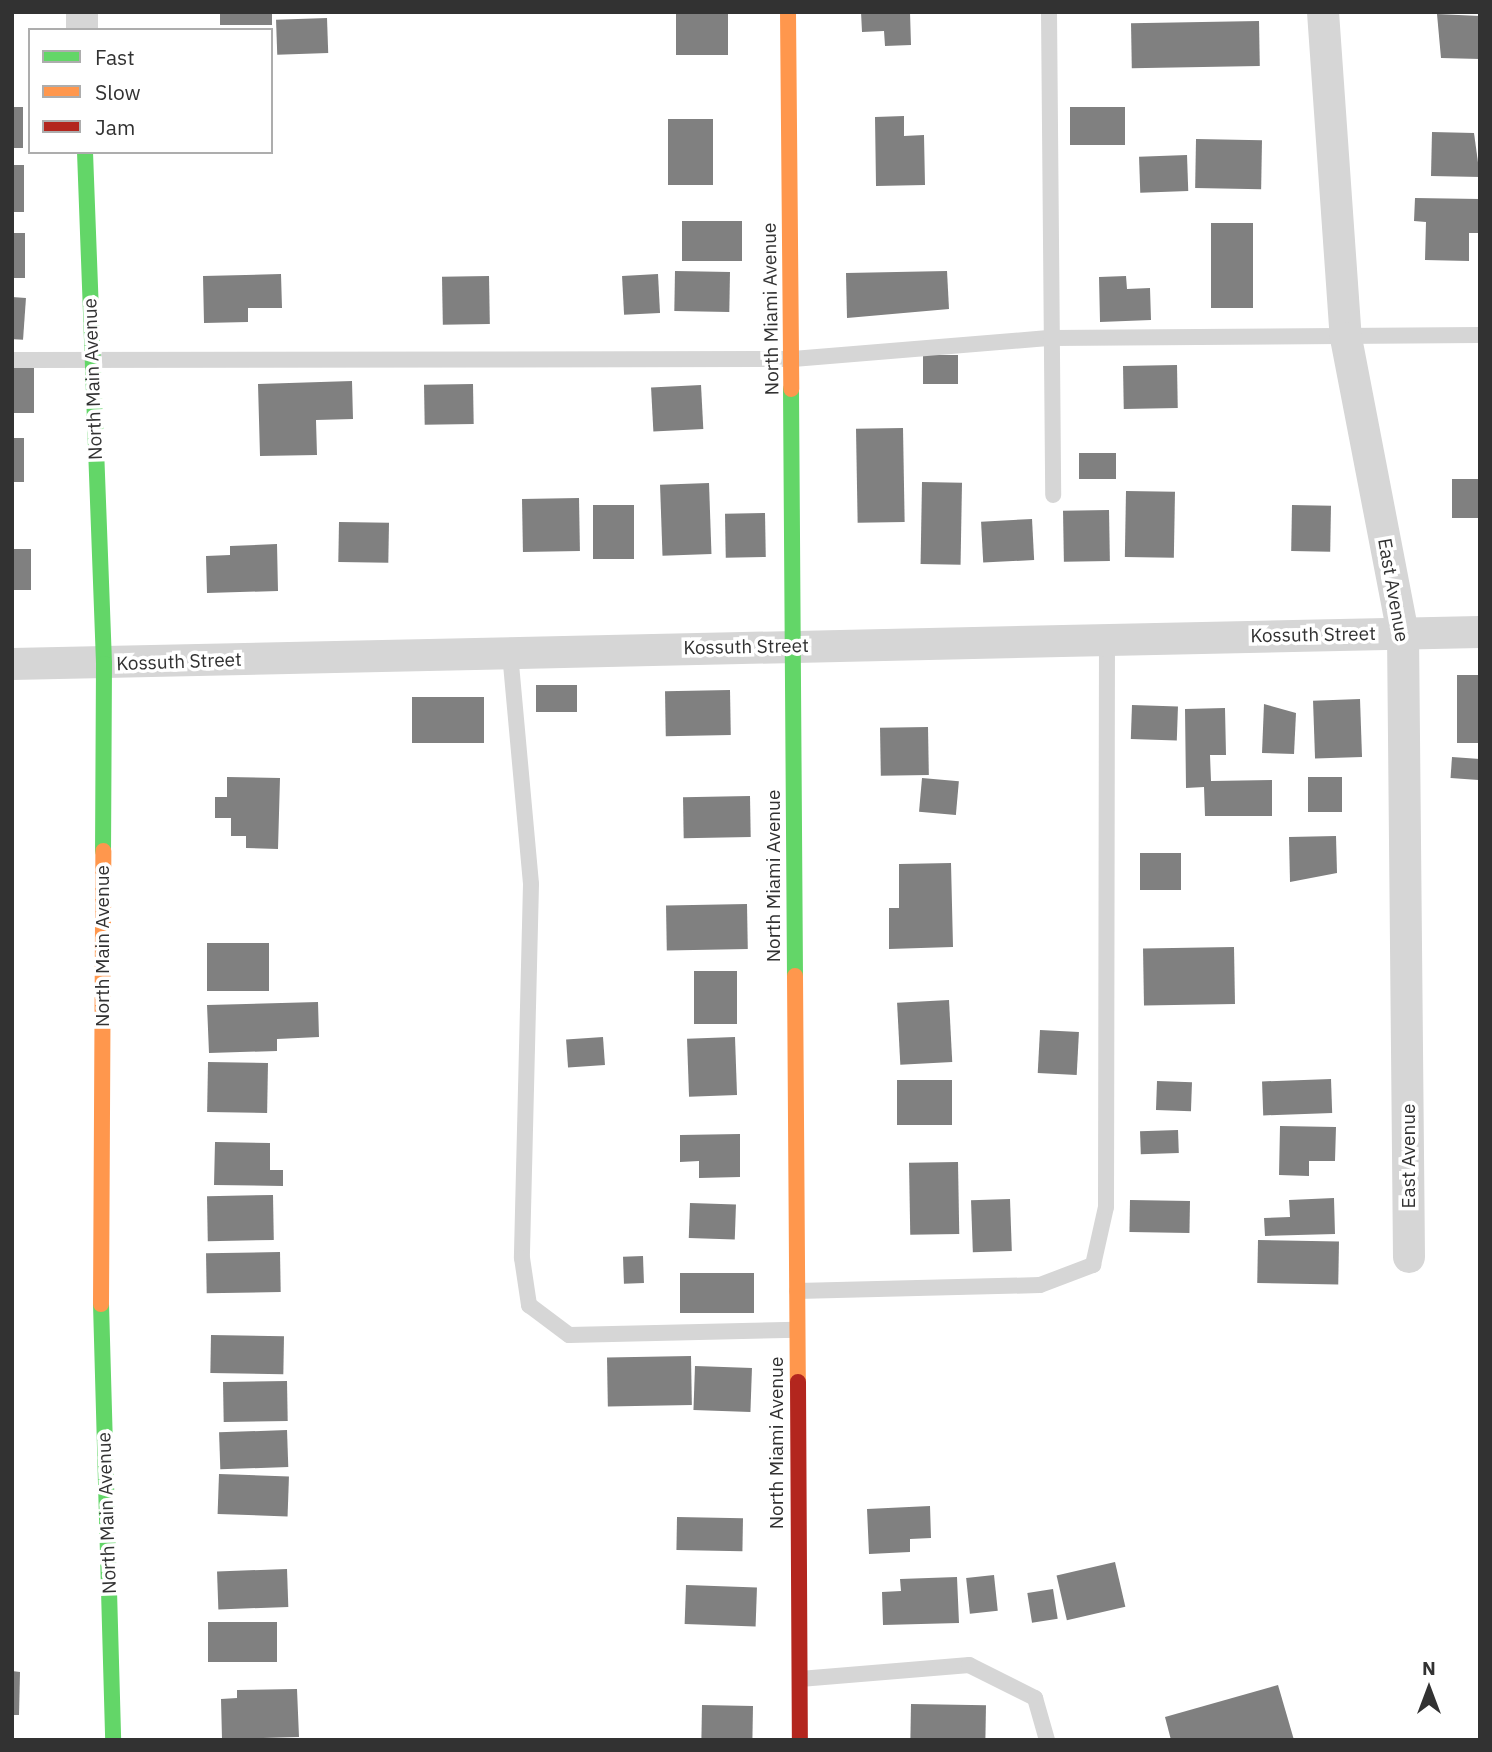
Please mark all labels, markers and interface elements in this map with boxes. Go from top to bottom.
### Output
legend [28,28,273,154]
text: Fast [95,43,135,71]
text: Slow [95,78,141,106]
text: Jam [95,113,135,141]
street label: North Miami Avenue [758,222,784,396]
street label: North Main Avenue [79,298,107,460]
street label: East Avenue [1373,536,1413,644]
street label: Kossuth Street [1250,623,1376,647]
street label: Kossuth Street [683,635,809,659]
street label: Kossuth Street [116,648,242,676]
street label: North Miami Avenue [763,790,785,962]
street label: North Main Avenue [92,865,114,1027]
street label: East Avenue [1398,1104,1420,1208]
street label: North Miami Avenue [766,1357,788,1529]
street label: North Main Avenue [93,1432,121,1594]
north arrow [1394,1654,1464,1724]
text: N [1422,1656,1436,1680]

